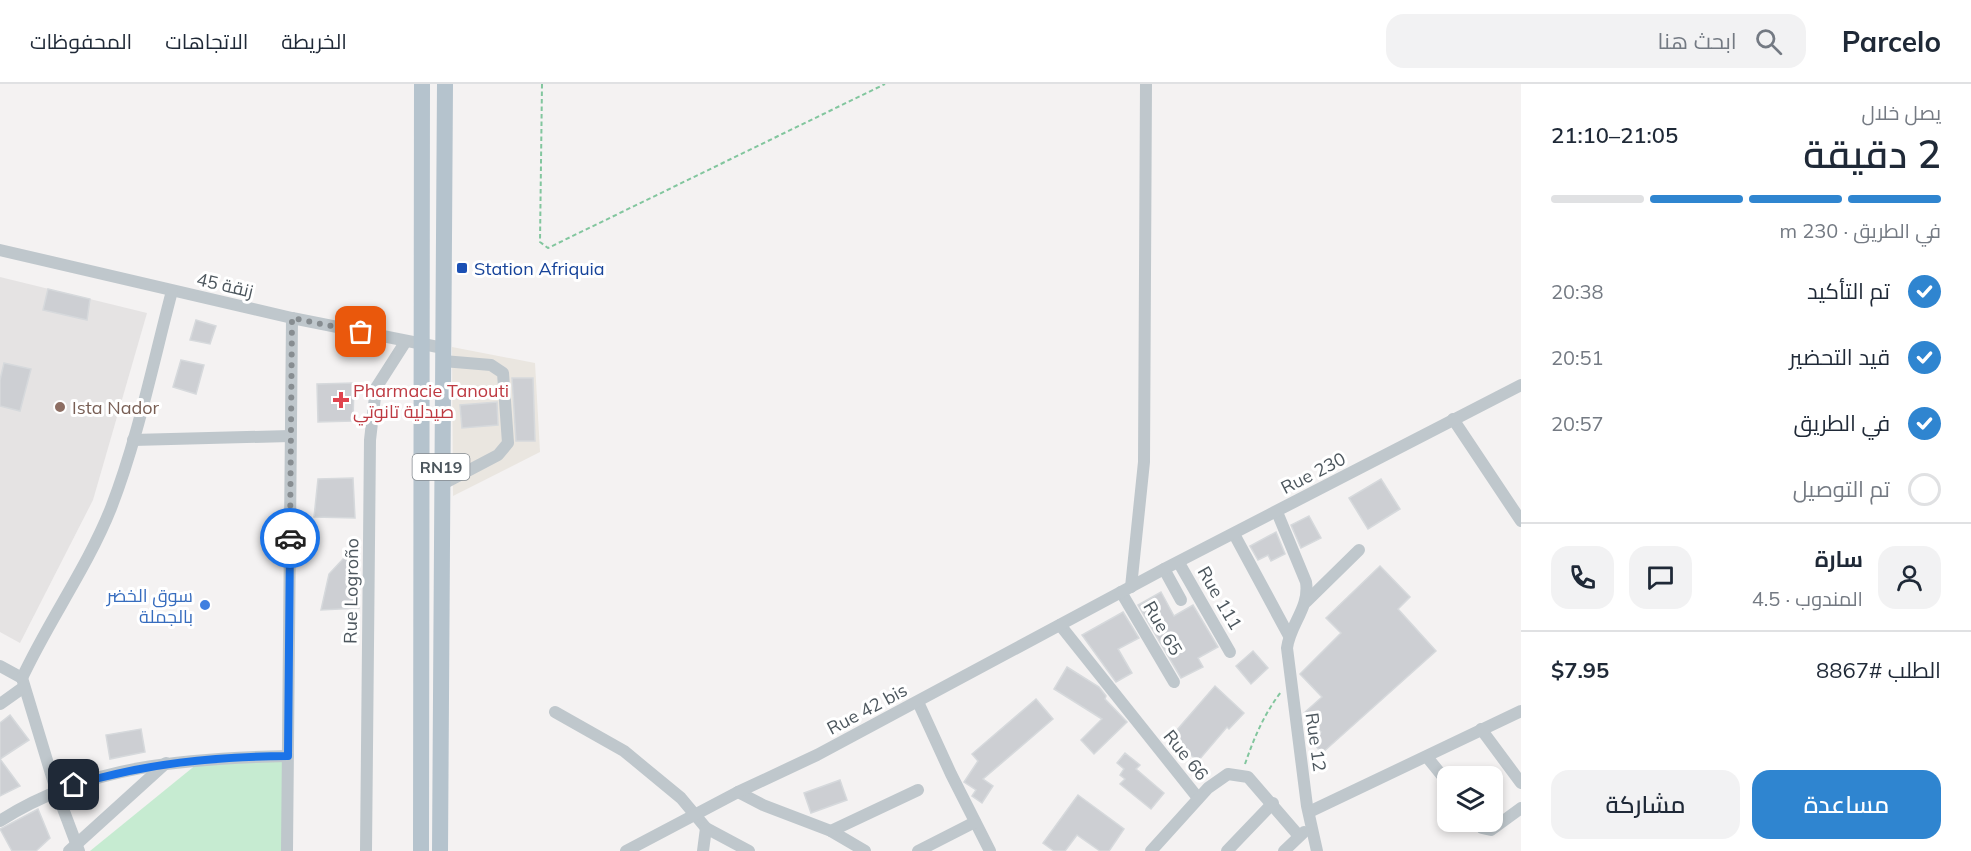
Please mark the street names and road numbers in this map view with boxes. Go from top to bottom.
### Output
street label: زنقة 45 [194,267,256,303]
street label: Rue 230 [1277,447,1349,499]
road number: RN19 [412,454,470,480]
street label: Rue Logroño [339,538,363,644]
street label: Rue 111 [1193,562,1247,634]
street label: Rue 65 [1138,597,1188,659]
street label: Rue 42 bis [823,678,911,740]
street label: Rue 12 [1301,711,1331,773]
street label: Rue 66 [1159,725,1213,785]

